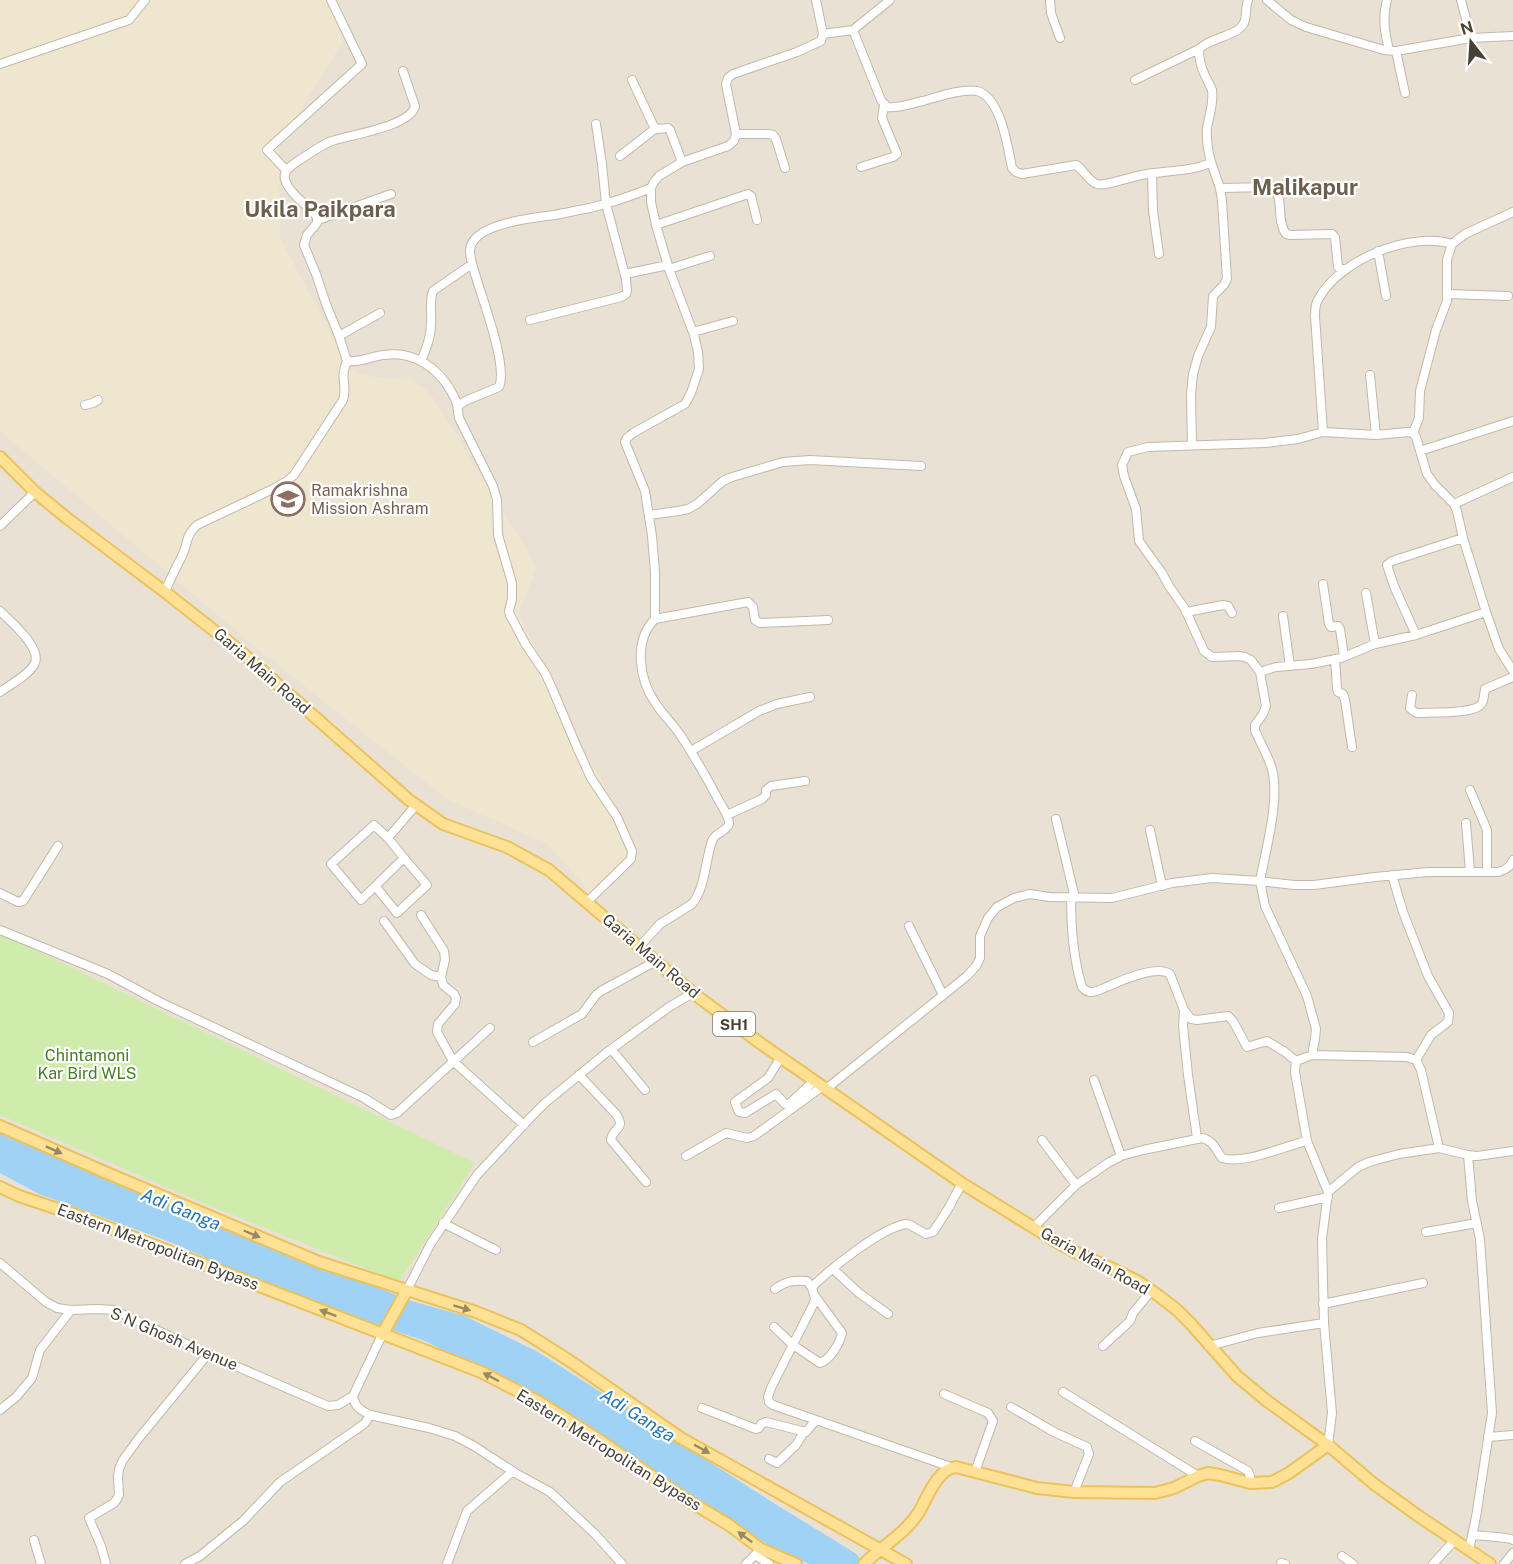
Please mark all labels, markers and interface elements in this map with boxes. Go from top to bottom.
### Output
north arrow [1441,12,1501,72]
text: N [1458,17,1476,39]
district label: Malikapur [1252,174,1358,200]
district label: Ukila Paikpara [244,196,396,222]
school or university icon: Ramakrishna Mission Ashram [270,481,306,517]
place label: Ramakrishna Mission Ashram [311,481,429,518]
street label: Garia Main Road [210,624,314,718]
street label: Garia Main Road [598,910,704,1002]
road number: SH1 [713,1012,755,1036]
park label: Chintamoni Kar Bird WLS [37,1046,137,1083]
one-way arrow [45,1145,62,1154]
water label: Adi Ganga [138,1184,224,1234]
street label: Eastern Metropolitan Bypass [55,1200,261,1294]
street label: Garia Main Road [1037,1223,1153,1299]
one-way arrow [244,1229,262,1239]
street label: S N Ghosh Avenue [107,1304,241,1374]
one-way arrow [453,1304,471,1313]
one-way arrow [319,1308,337,1318]
one-way arrow [482,1372,499,1382]
water label: Adi Ganga [597,1384,679,1446]
street label: Eastern Metropolitan Bypass [513,1385,705,1515]
one-way arrow [694,1444,711,1454]
one-way arrow [737,1531,753,1543]

